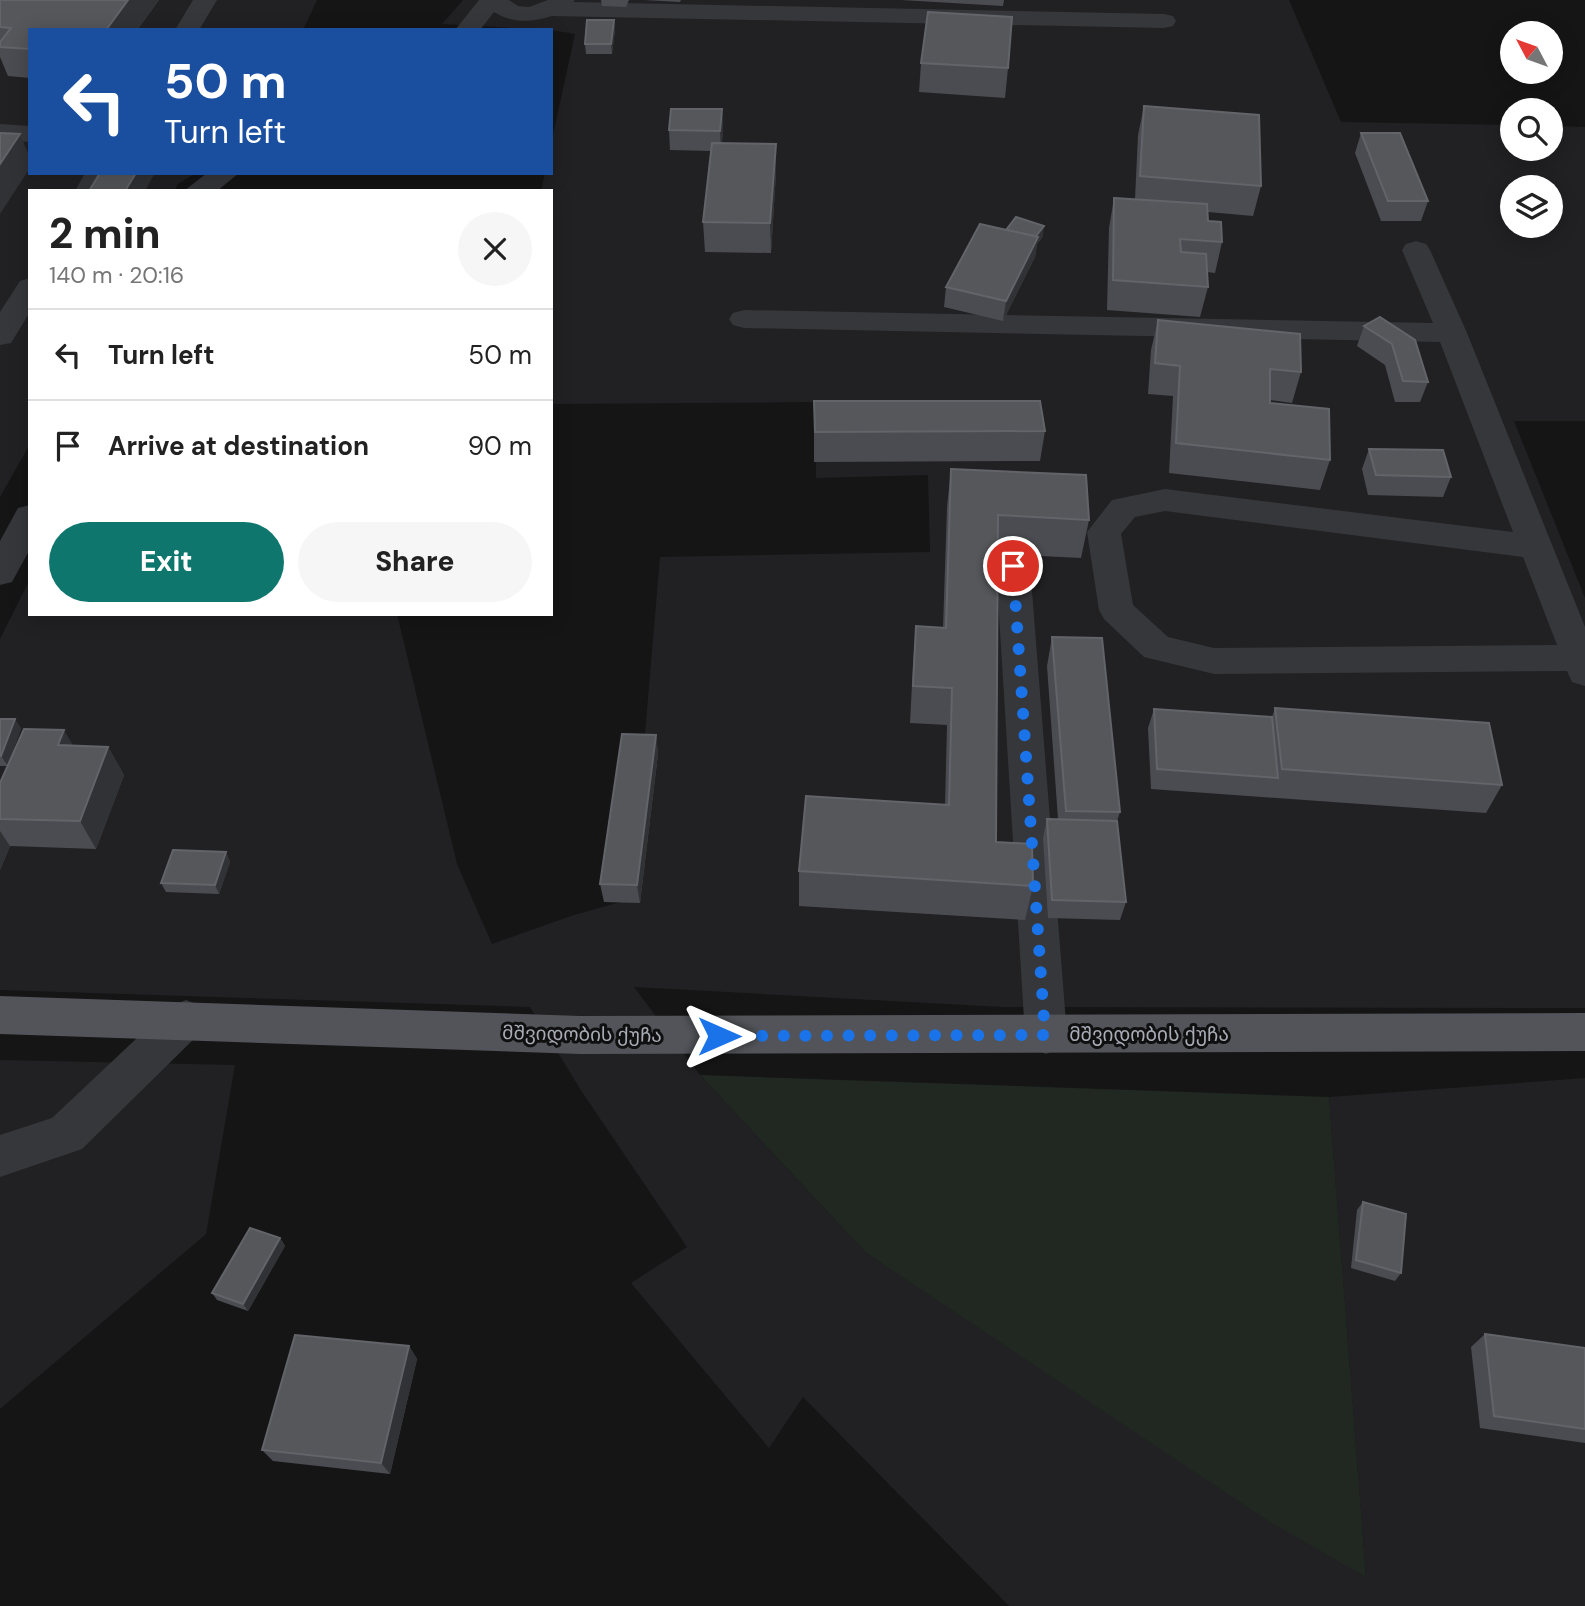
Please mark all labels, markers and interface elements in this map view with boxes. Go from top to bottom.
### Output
north arrow [1500,21,1563,84]
map controls [1500,21,1563,238]
text: 50 m [164,49,287,113]
icon: left [49,56,140,147]
button: search [1500,98,1563,161]
text: Turn left [164,111,286,153]
button: layers [1500,175,1563,238]
text: 2 min [49,206,160,261]
button: close [458,212,532,286]
text: 140 m · 20:16 [49,260,184,290]
icon: left [49,336,87,374]
text: Turn left [108,338,215,372]
text: 50 m [468,338,532,372]
icon: arrive [49,427,87,465]
text: Arrive at destination [108,429,369,463]
text: 90 m [468,429,532,463]
button: Exit [49,522,284,602]
button: Share [298,522,532,602]
pin [983,536,1043,596]
icon: arrive [994,547,1032,585]
position arrow [682,999,756,1073]
street label: მშვიდობის ქუჩა [502,1020,662,1048]
street label: მშვიდობის ქუჩა [1069,1022,1229,1047]

